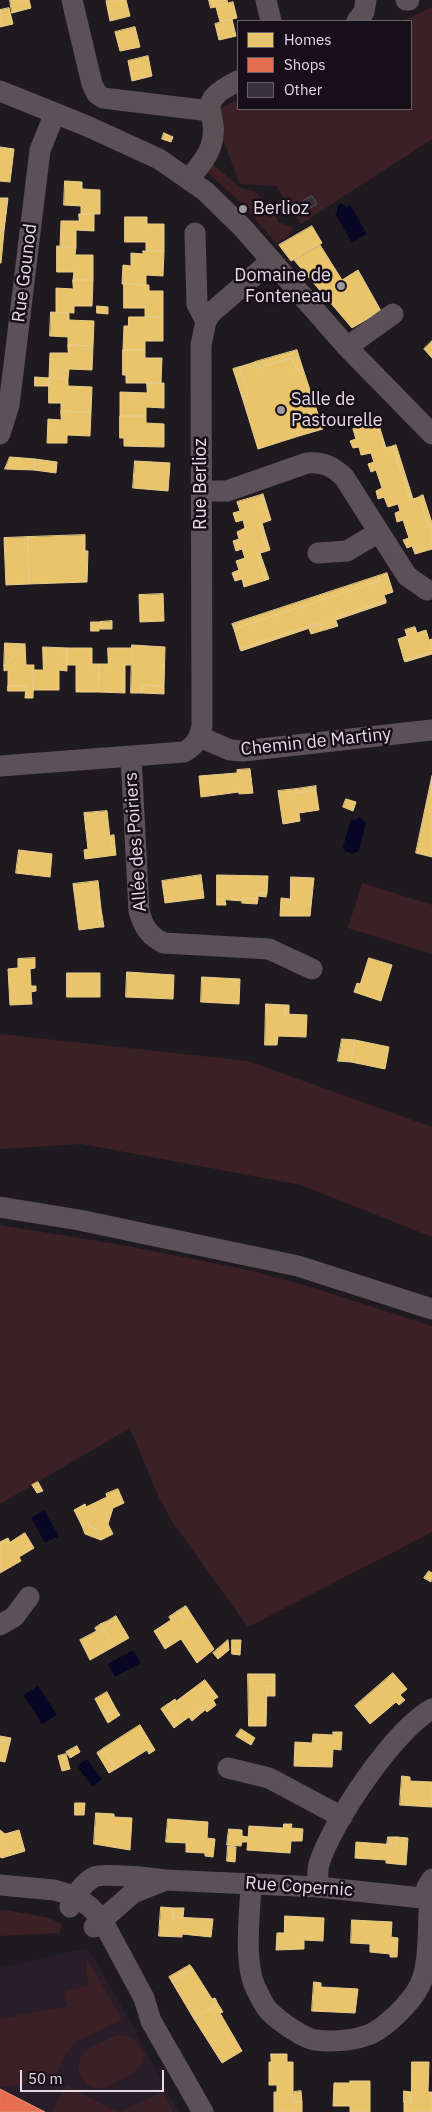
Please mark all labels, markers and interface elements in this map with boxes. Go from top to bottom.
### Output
legend [237,20,412,110]
text: Homes [284,30,332,49]
text: Shops [284,55,326,74]
text: Other [284,80,322,99]
place label: Berlioz [253,198,309,220]
marker: Berlioz [237,203,249,215]
street label: Rue Gounod [8,222,42,324]
place label: Domaine de Fonteneau [234,265,331,308]
marker: Domaine de Fonteneau [335,280,347,292]
place label: Salle de Pastourelle [291,389,383,432]
marker: Salle de Pastourelle [275,404,287,416]
street label: Rue Berlioz [190,438,212,530]
street label: Chemin de Martiny [240,723,392,761]
street label: Allée des Poiriers [120,771,152,913]
street label: Rue Copernic [244,1872,354,1902]
scale bar [22,2060,166,2092]
text: 50 m [28,2069,63,2088]

